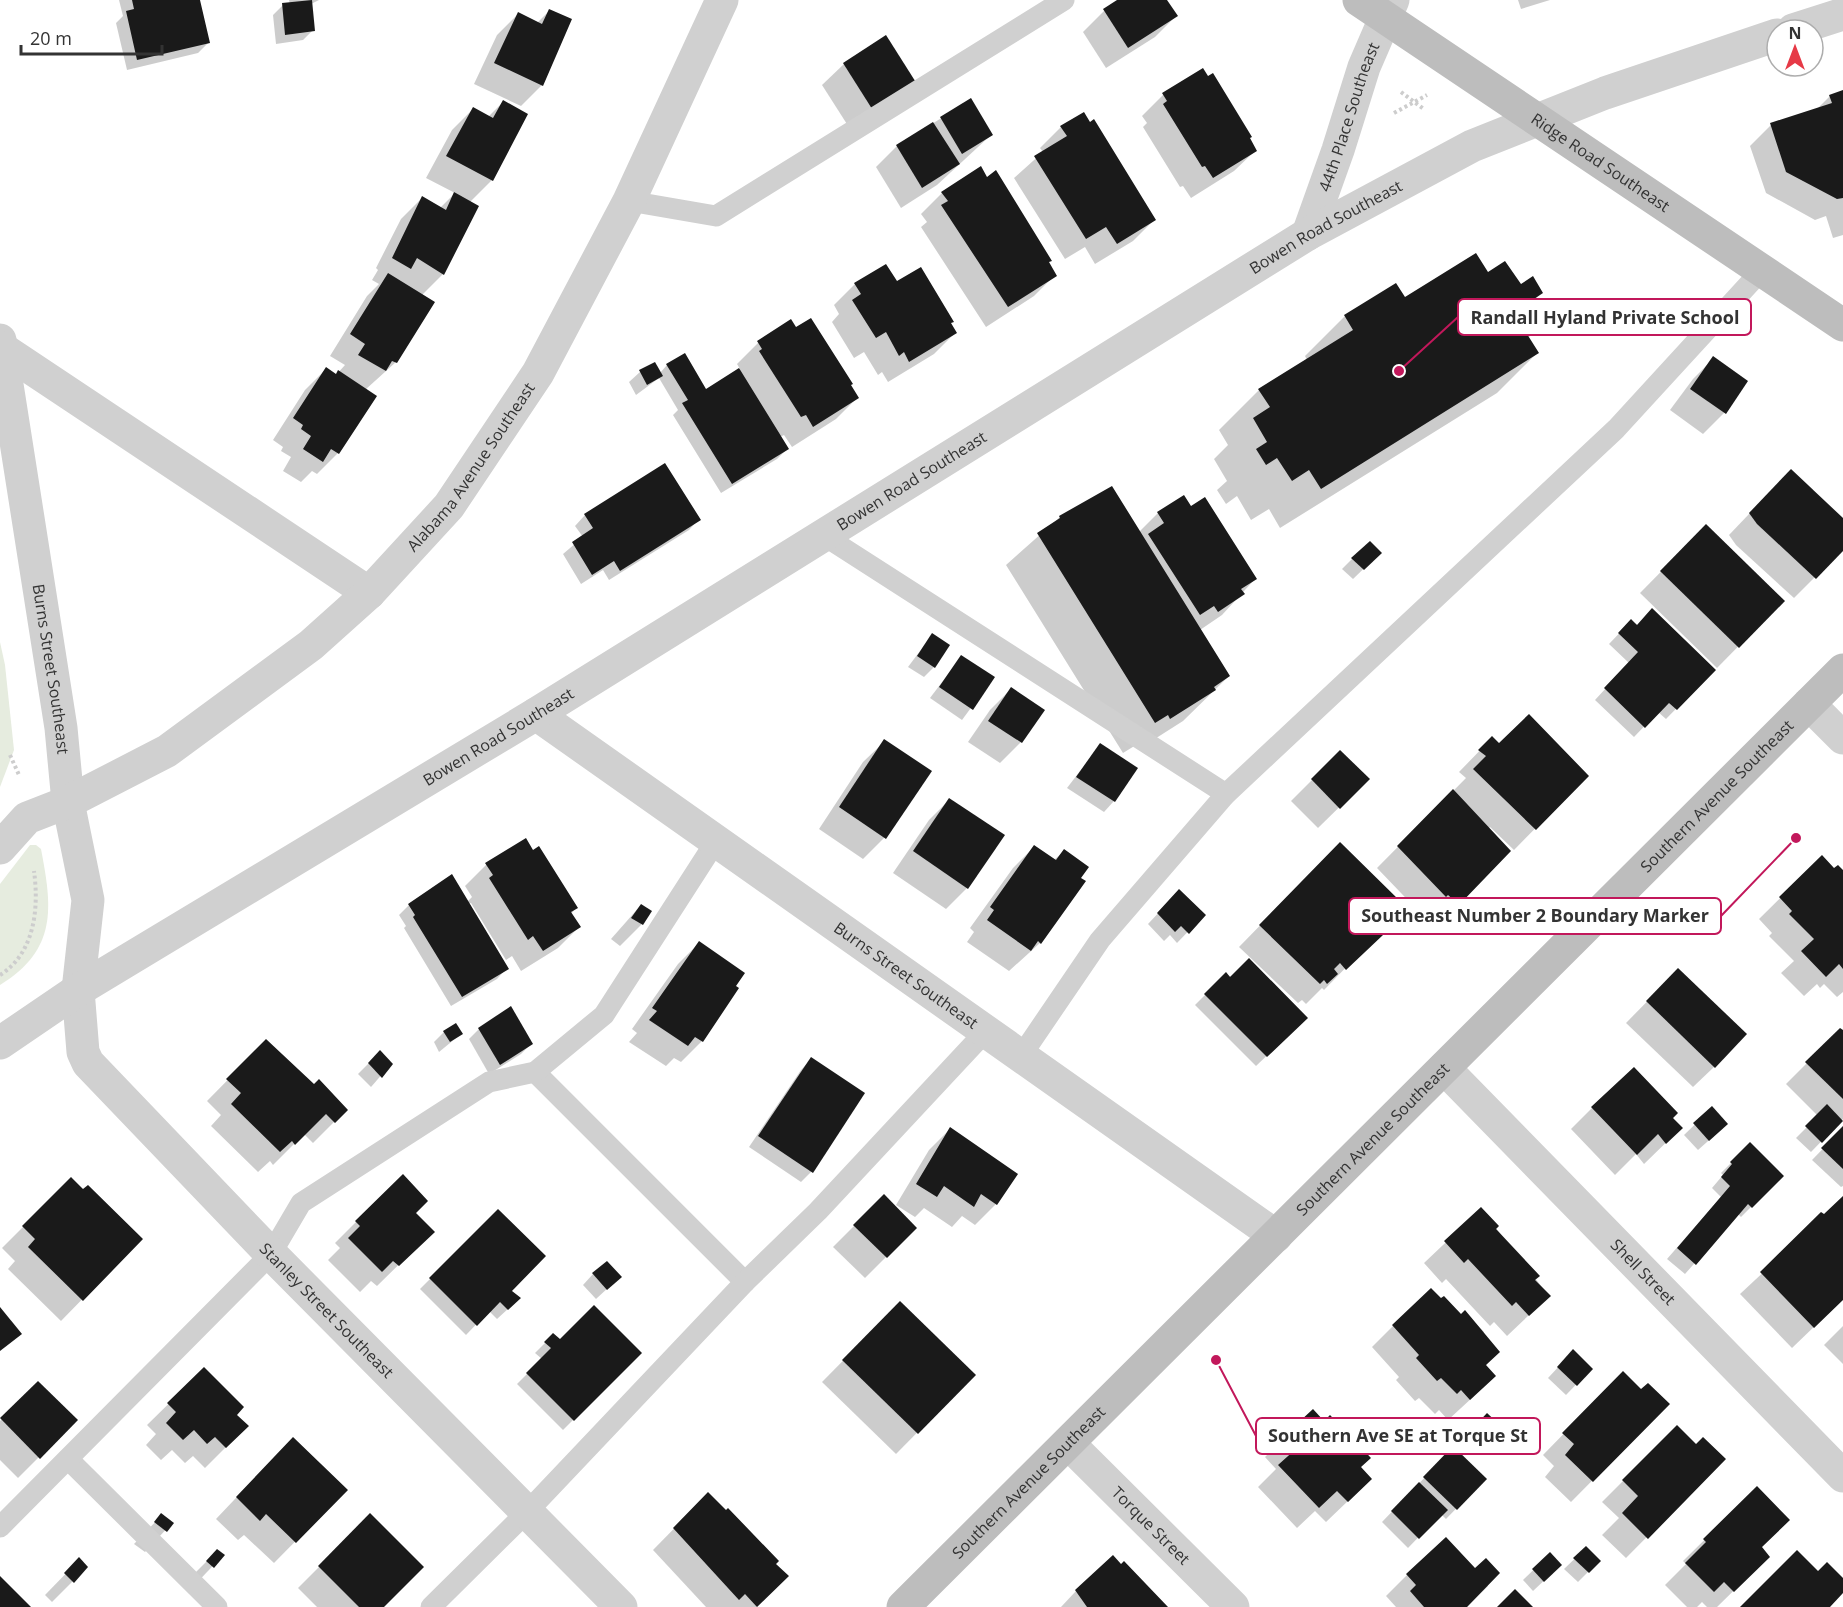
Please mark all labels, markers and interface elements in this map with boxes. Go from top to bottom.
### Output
scale bar [21,18,162,56]
north arrow [1765,18,1825,78]
text: N [1788,22,1802,44]
text: 20 m [30,26,72,50]
street label: 44th Place Southeast [1313,39,1385,195]
street label: Ridge Road Southeast [1527,108,1675,217]
street label: Bowen Road Southeast [1245,174,1406,279]
callout: Randall Hyland Private School [1458,299,1751,335]
text: Randall Hyland Private School [1471,305,1739,329]
street label: Alabama Avenue Southeast [402,378,540,556]
street label: Bowen Road Southeast [832,426,991,536]
street label: Burns Street Southeast [27,582,74,755]
street label: Bowen Road Southeast [419,682,578,791]
street label: Southern Avenue Southeast [1635,714,1798,877]
callout: Southeast Number 2 Boundary Marker [1349,898,1721,934]
text: Southeast Number 2 Boundary Marker [1361,903,1709,927]
street label: Burns Street Southeast [830,917,983,1034]
street label: Southern Avenue Southeast [1291,1057,1454,1220]
street label: Shell Street [1606,1234,1681,1310]
street label: Stanley Street Southeast [255,1238,399,1383]
street label: Southern Avenue Southeast [947,1401,1110,1563]
callout: Southern Ave SE at Torque St [1256,1418,1540,1454]
text: Southern Ave SE at Torque St [1268,1423,1528,1447]
street label: Torque Street [1107,1482,1195,1570]

